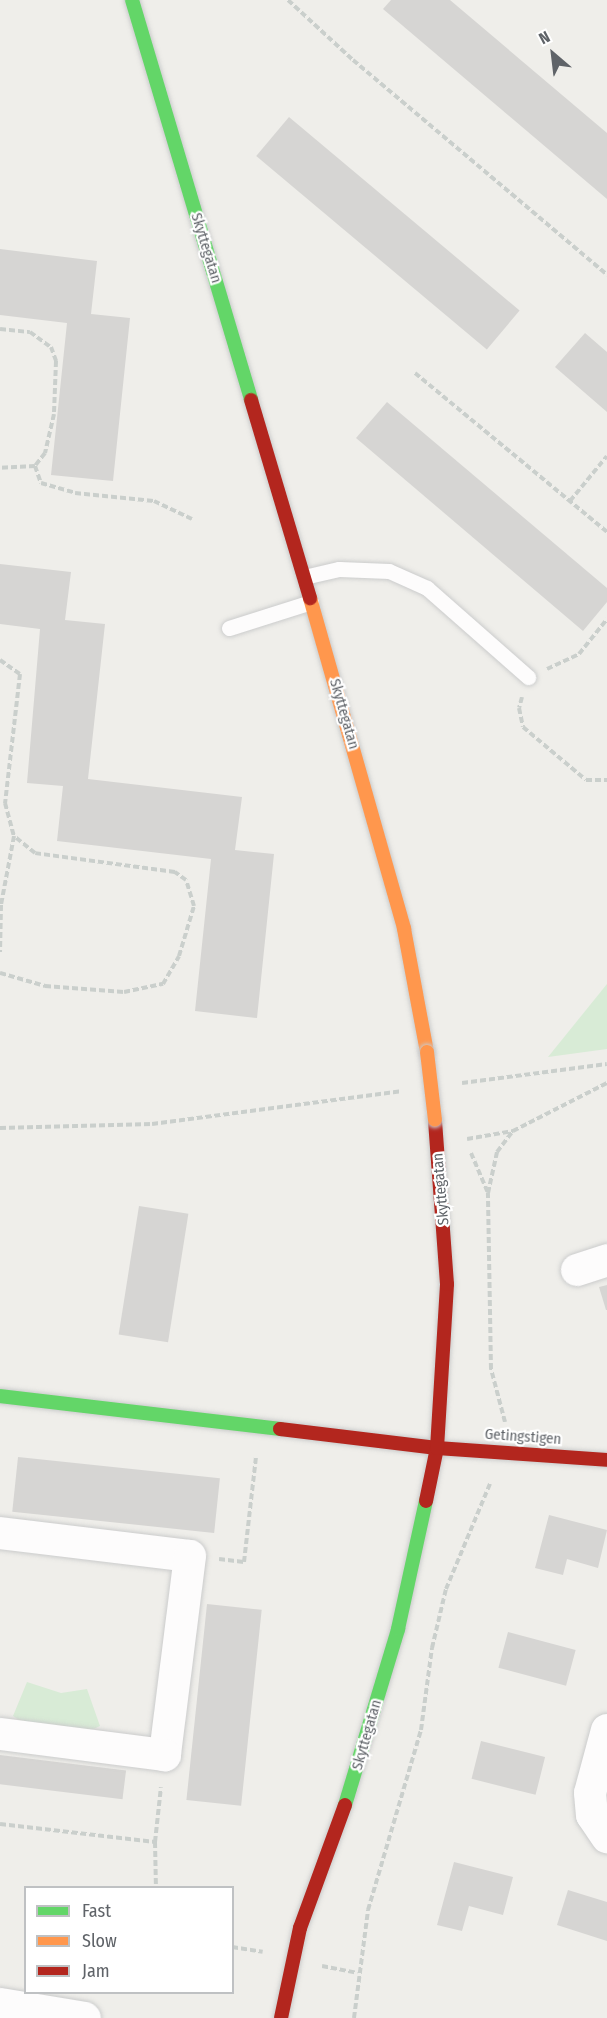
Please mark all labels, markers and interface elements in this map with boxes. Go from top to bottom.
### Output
north arrow [523,24,583,84]
text: N [536,27,553,48]
street label: Skyttegatan [187,211,225,285]
street label: Skyttegatan [325,677,363,751]
street label: Skyttegatan [429,1152,453,1226]
street label: Getingstigen [484,1425,562,1449]
street label: Skyttegatan [348,1698,386,1772]
legend [24,1886,234,1994]
text: Fast [82,1900,111,1922]
text: Slow [82,1930,117,1952]
text: Jam [82,1960,110,1982]

